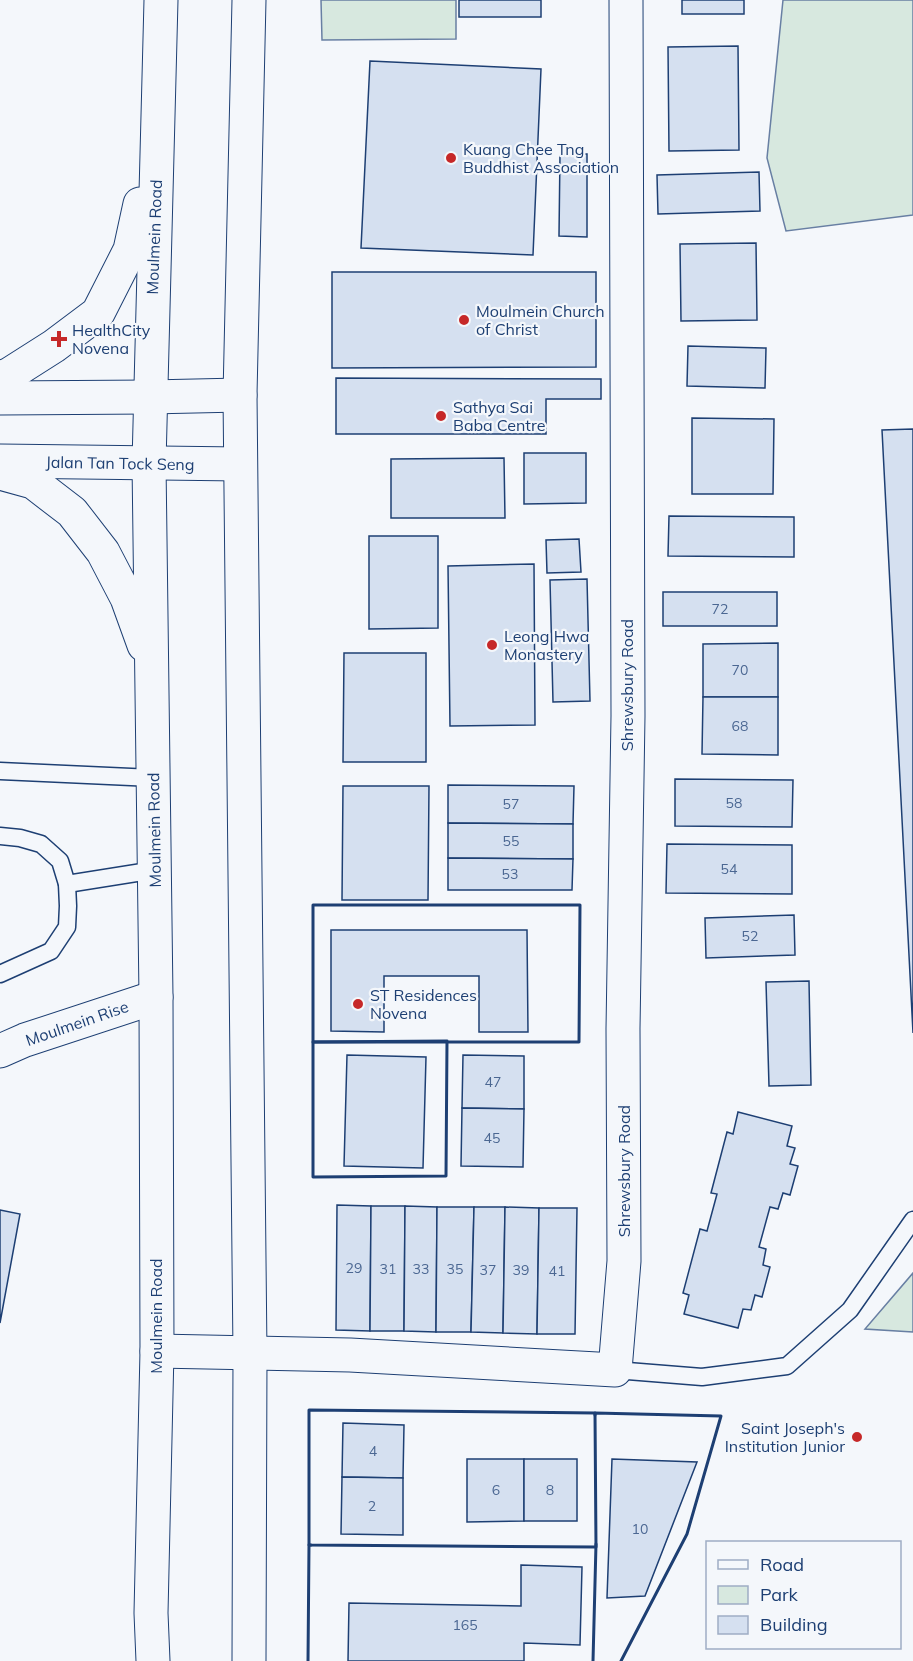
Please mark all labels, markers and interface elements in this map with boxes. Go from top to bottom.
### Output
place label: Kuang Chee Tng Buddhist Association [463,139,619,177]
marker: Kuang Chee Tng Buddhist Association [444,151,458,165]
street label: Moulmein Road [142,179,166,295]
place label: Moulmein Church of Christ [476,301,605,339]
marker: Moulmein Church of Christ [457,313,471,327]
place label: HealthCity Novena [72,320,151,358]
marker: HealthCity Novena [50,330,68,348]
place label: Sathya Sai Baba Centre [453,397,545,435]
marker: Sathya Sai Baba Centre [434,409,448,423]
street label: Jalan Tan Tock Seng [45,452,195,474]
house number: 72 [712,600,728,618]
street label: Shrewsbury Road [617,619,637,751]
place label: Leong Hwa Monastery [504,626,589,664]
marker: Leong Hwa Monastery [485,638,499,652]
house number: 70 [732,661,748,679]
house number: 68 [732,717,748,735]
street label: Moulmein Road [143,772,165,888]
house number: 58 [726,794,742,812]
house number: 57 [503,795,519,813]
house number: 55 [503,832,519,850]
house number: 54 [721,860,738,878]
house number: 53 [502,865,518,883]
house number: 52 [742,927,758,945]
place label: ST Residences Novena [370,985,477,1023]
street label: Moulmein Rise [23,996,131,1050]
marker: ST Residences Novena [351,997,365,1011]
house number: 47 [485,1073,501,1091]
street label: Shrewsbury Road [614,1105,634,1237]
house number: 45 [484,1129,500,1147]
street label: Moulmein Road [146,1258,166,1374]
house number: 29 [346,1259,362,1277]
house number: 31 [380,1260,396,1278]
house number: 33 [413,1260,429,1278]
house number: 35 [447,1260,463,1278]
house number: 37 [480,1261,496,1279]
house number: 39 [513,1261,529,1279]
house number: 41 [549,1262,565,1280]
place label: Saint Joseph's Institution Junior [725,1418,845,1456]
marker: Saint Joseph's Institution Junior [850,1430,864,1444]
house number: 4 [369,1442,378,1460]
house number: 6 [492,1481,500,1499]
house number: 8 [546,1481,554,1499]
house number: 2 [368,1497,376,1515]
house number: 10 [632,1520,648,1538]
legend [706,1541,901,1649]
text: Road [760,1553,804,1576]
text: Park [760,1583,799,1606]
text: Building [760,1613,828,1636]
house number: 165 [452,1616,478,1634]

